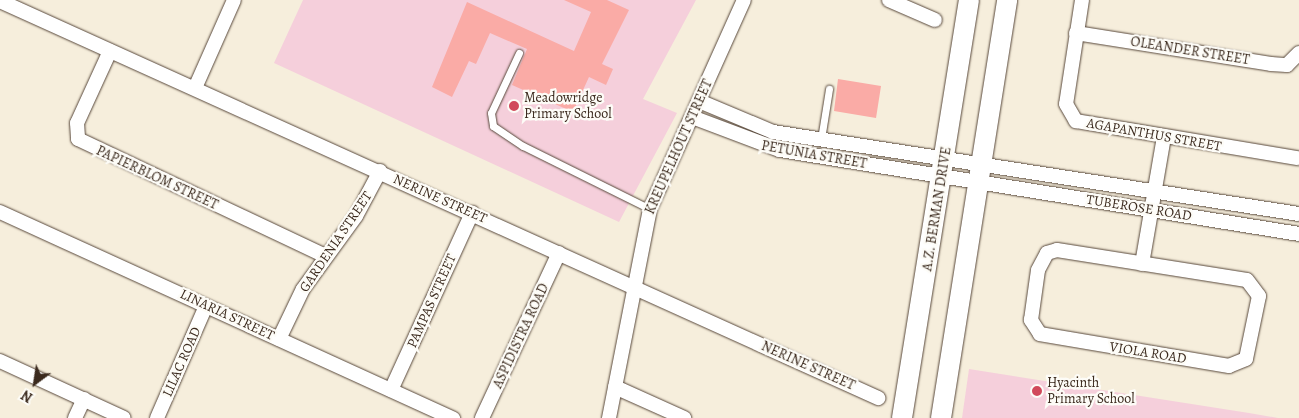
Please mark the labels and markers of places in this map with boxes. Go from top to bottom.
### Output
place label: Meadowridge Primary School [524,90,612,122]
marker: Meadowridge Primary School [508,100,520,112]
place label: Hyacinth Primary School [1047,375,1135,408]
marker: Hyacinth Primary School [1031,385,1043,397]

